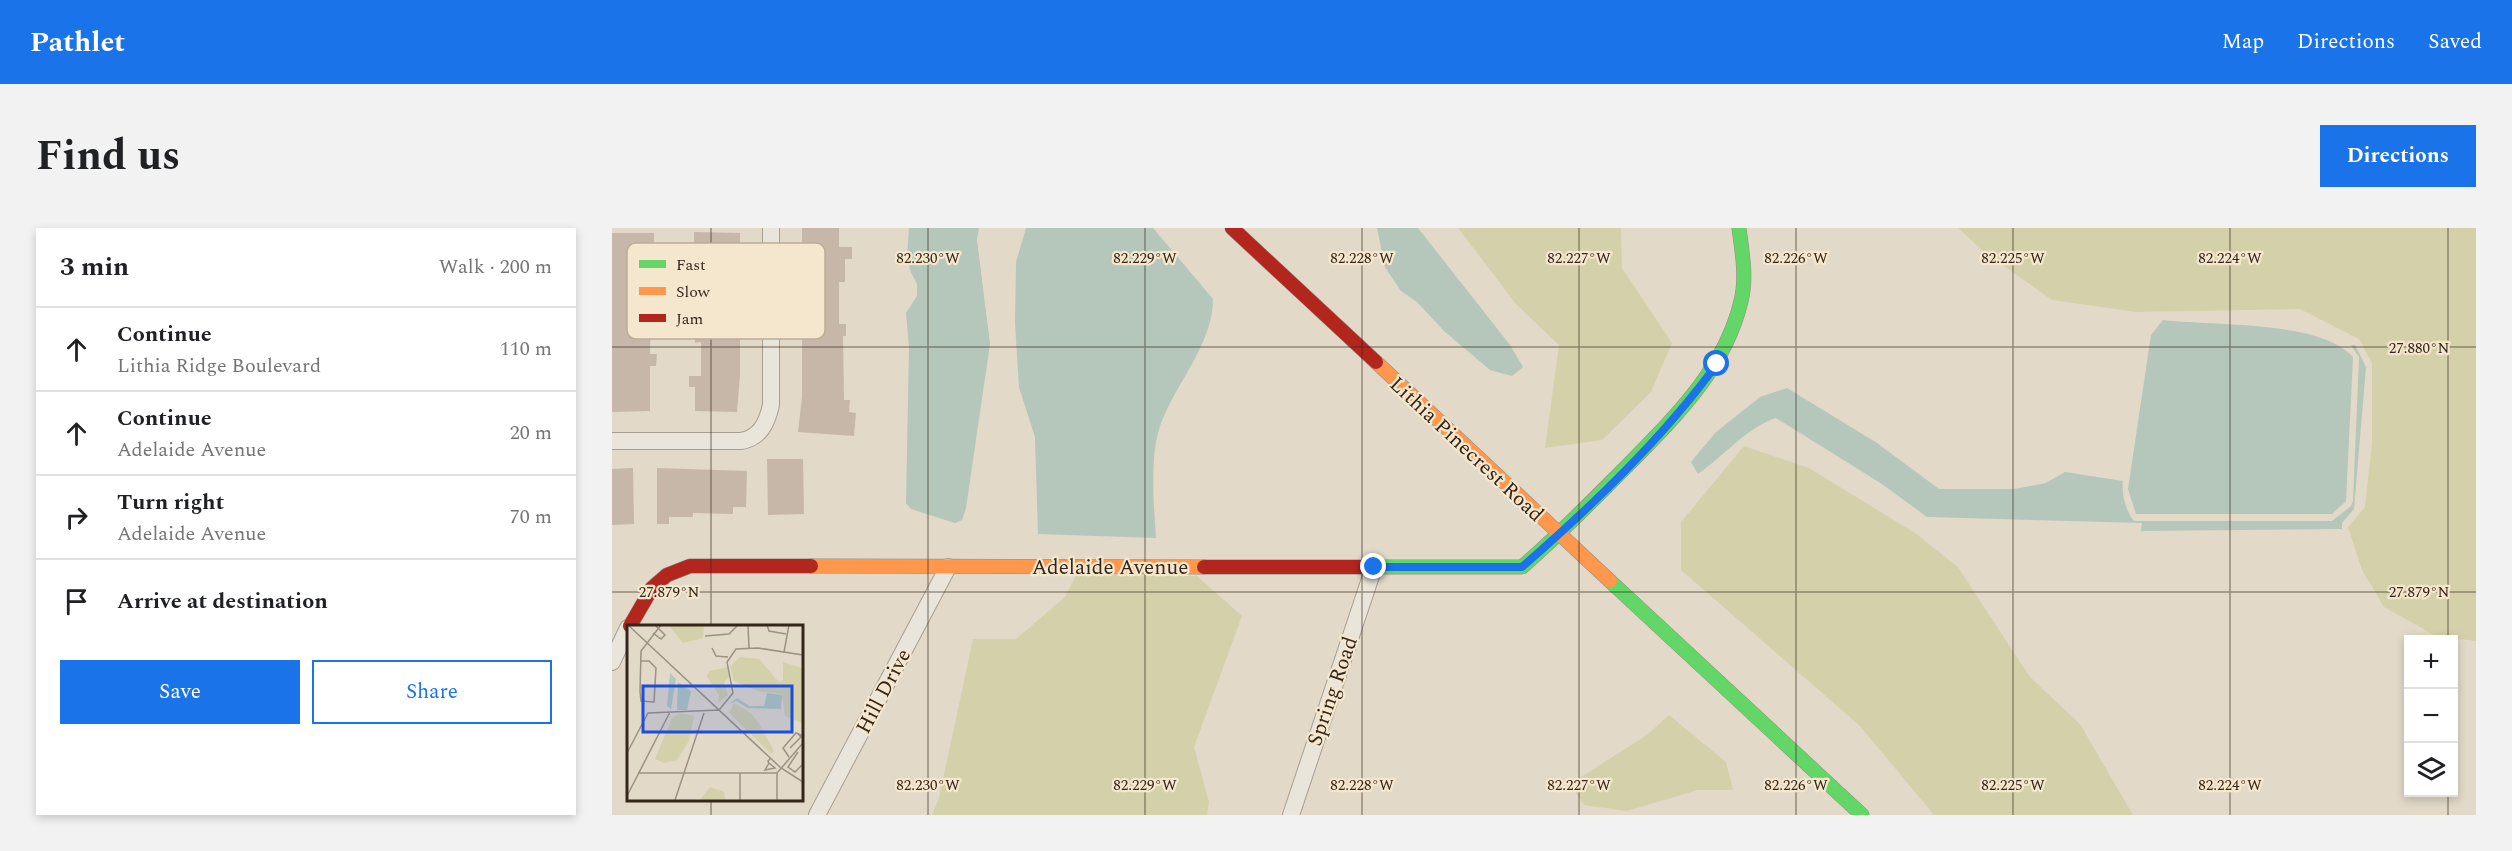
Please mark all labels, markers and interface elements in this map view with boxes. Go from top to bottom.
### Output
text: Pathlet [30,21,125,64]
text: Map [2222,26,2264,58]
text: Directions [2297,26,2395,58]
text: Saved [2428,26,2482,58]
text: Find us [36,125,180,188]
button: Directions [2320,125,2476,187]
legend [627,243,825,339]
text: 3 min [60,247,129,287]
text: 82.230°W [896,247,960,270]
text: 82.229°W [1113,247,1177,270]
text: 82.228°W [1330,247,1394,270]
text: 82.227°W [1547,247,1611,270]
text: 82.226°W [1764,247,1828,270]
text: 82.225°W [1981,247,2045,270]
text: 82.224°W [2198,247,2262,270]
text: Walk · 200 m [439,252,552,282]
text: Fast [676,253,706,277]
text: Slow [676,280,711,304]
text: Jam [676,307,704,331]
text: Continue [117,318,212,351]
icon: ahead [60,333,93,366]
text: 110 m [500,334,552,364]
text: 27.880°N [2389,337,2449,360]
route start [1703,350,1729,376]
text: Lithia Ridge Boulevard [117,351,321,381]
street label: Lithia Pinecrest Road [1382,369,1551,530]
text: Continue [117,402,212,435]
icon: ahead [60,417,93,450]
text: 20 m [510,418,552,448]
text: Adelaide Avenue [117,435,266,465]
text: Turn right [117,486,224,519]
icon: right [60,501,93,534]
text: 70 m [510,502,552,532]
text: Adelaide Avenue [117,519,266,549]
street label: Adelaide Avenue [1032,552,1188,584]
route end [1360,553,1386,579]
text: 27.879°N [639,581,699,604]
text: 27.879°N [2389,581,2449,604]
icon: arrive [60,585,93,618]
text: Arrive at destination [117,585,328,618]
inset map [627,625,802,800]
street label: Spring Road [1299,632,1367,750]
map controls [2404,635,2458,797]
button: + [2404,635,2458,689]
street label: Hill Drive [848,643,920,740]
button: Save [60,660,300,724]
button: Share [312,660,552,724]
button: − [2404,689,2458,743]
button: layers [2404,743,2458,797]
text: 82.230°W [896,774,960,797]
text: 82.229°W [1113,774,1177,797]
text: 82.228°W [1330,774,1394,797]
text: 82.227°W [1547,774,1611,797]
text: 82.226°W [1764,774,1828,797]
text: 82.225°W [1981,774,2045,797]
text: 82.224°W [2198,774,2262,797]

